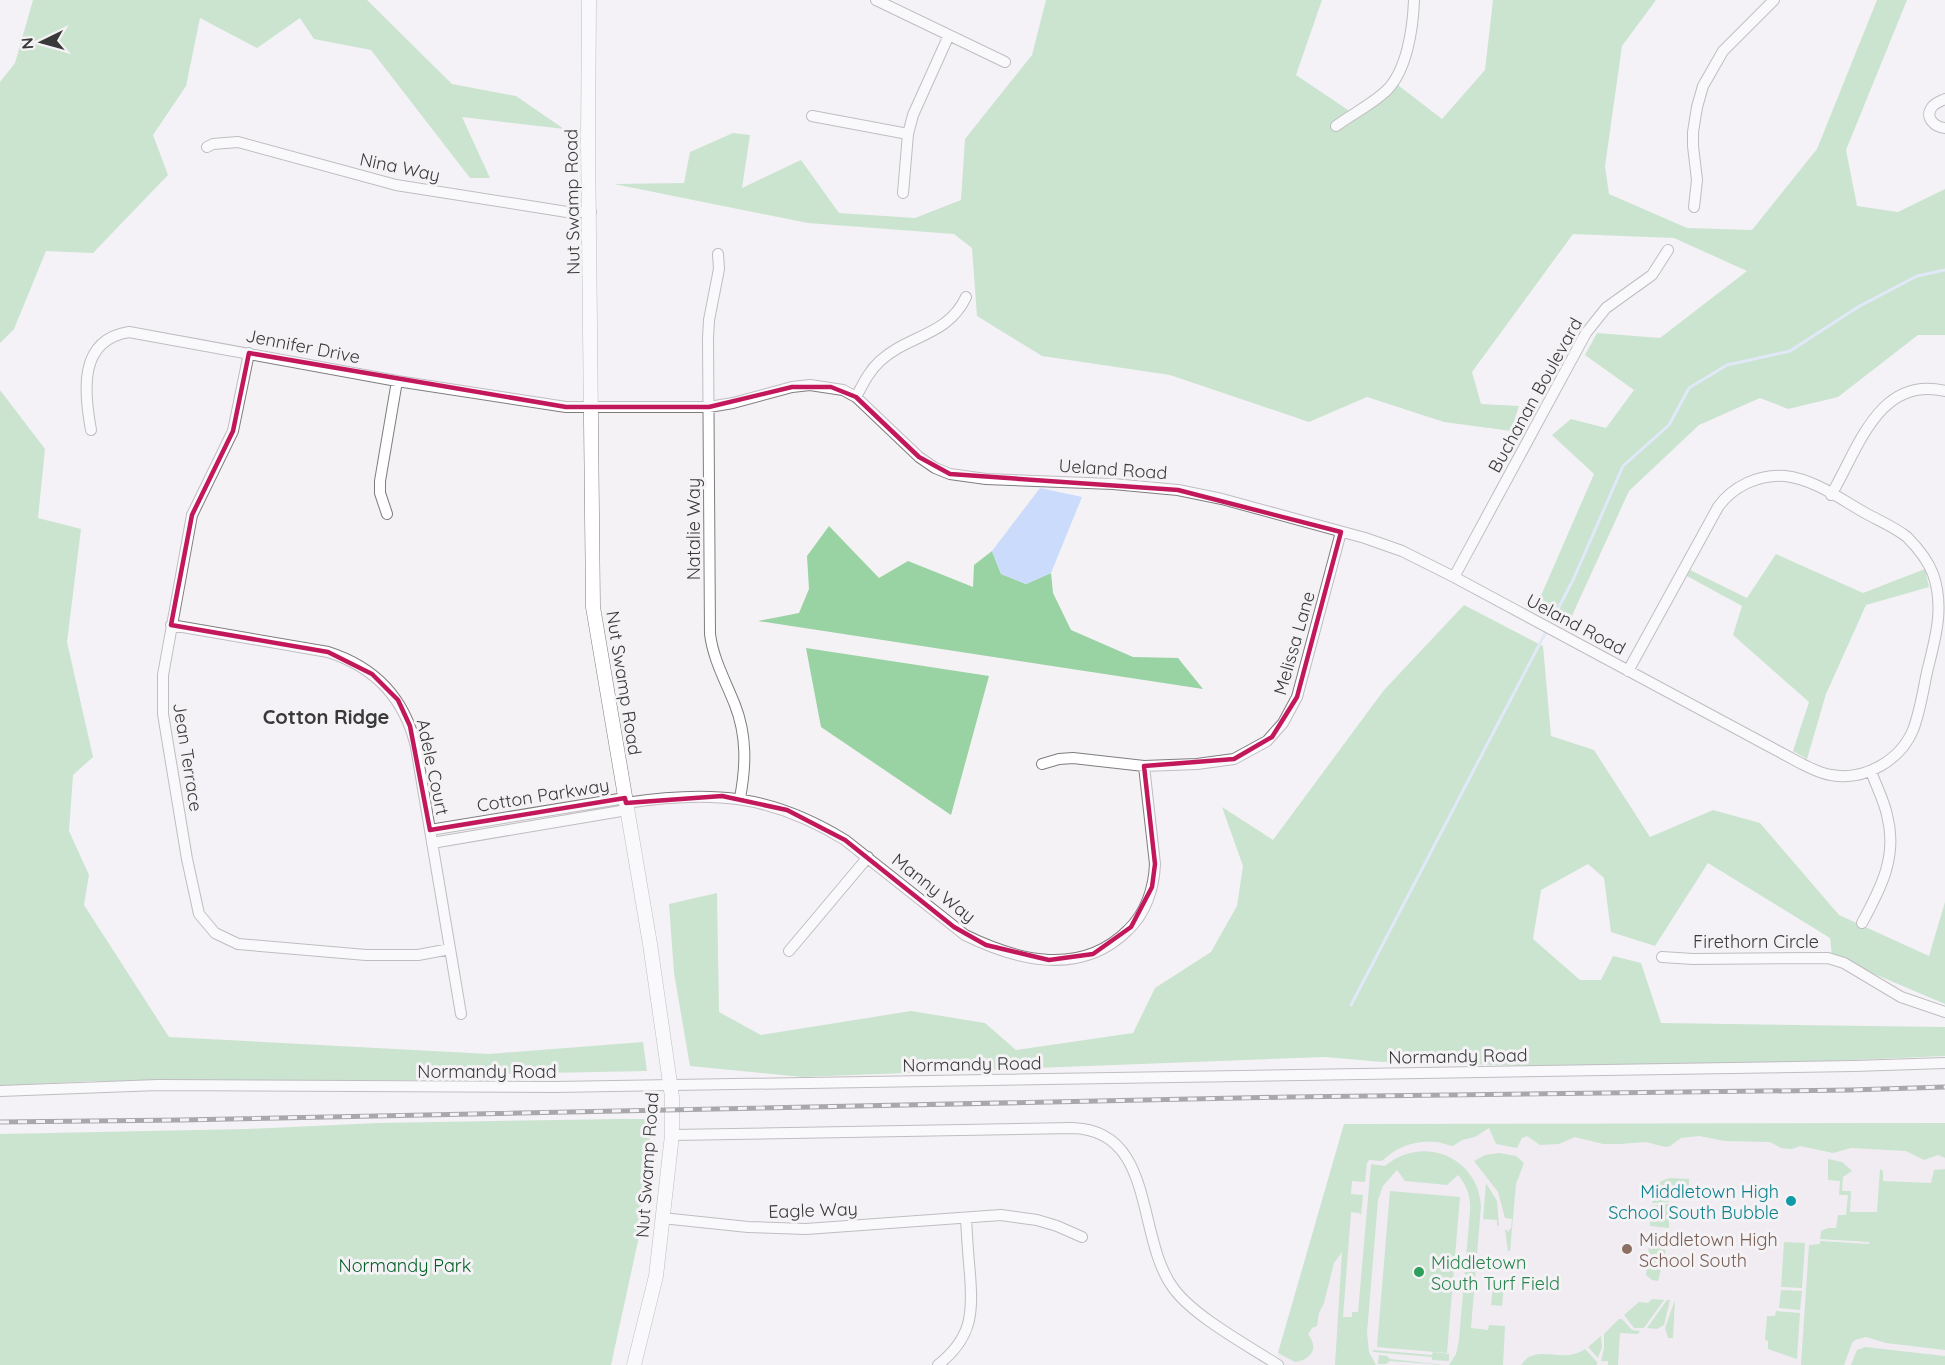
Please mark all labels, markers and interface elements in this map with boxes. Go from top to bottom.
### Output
north arrow [12,12,72,72]
text: N [17,37,38,50]
street label: Nut Swamp Road [559,129,585,275]
street label: Nina Way [358,147,442,187]
street label: Buchanan Boulevard [1483,313,1587,477]
street label: Jennifer Drive [244,324,362,368]
street label: Ueland Road [1058,454,1168,484]
street label: Natalie Way [682,478,705,580]
street label: Melissa Lane [1268,588,1320,698]
street label: Ueland Road [1523,588,1629,660]
street label: Nut Swamp Road [601,609,647,757]
street label: Jean Terrace [168,701,208,813]
district label: Cotton Ridge [263,704,389,729]
street label: Adele Court [412,717,454,817]
street label: Cotton Parkway [475,773,611,817]
street label: Manny Way [888,848,980,928]
street label: Firethorn Circle [1693,930,1819,953]
street label: Normandy Road [1388,1043,1528,1069]
street label: Normandy Road [902,1051,1042,1077]
street label: Normandy Road [417,1060,557,1083]
street label: Nut Swamp Road [630,1091,664,1239]
place label: Middletown High School South Bubble [1608,1180,1779,1224]
marker: Middletown High School South Bubble [1784,1194,1798,1208]
street label: Eagle Way [768,1197,858,1223]
place label: Middletown High School South [1639,1228,1778,1272]
marker: Middletown High School South [1620,1242,1634,1256]
place label: Middletown South Turf Field [1431,1251,1560,1295]
park label: Normandy Park [339,1254,471,1277]
marker: Middletown South Turf Field [1412,1265,1426,1279]

